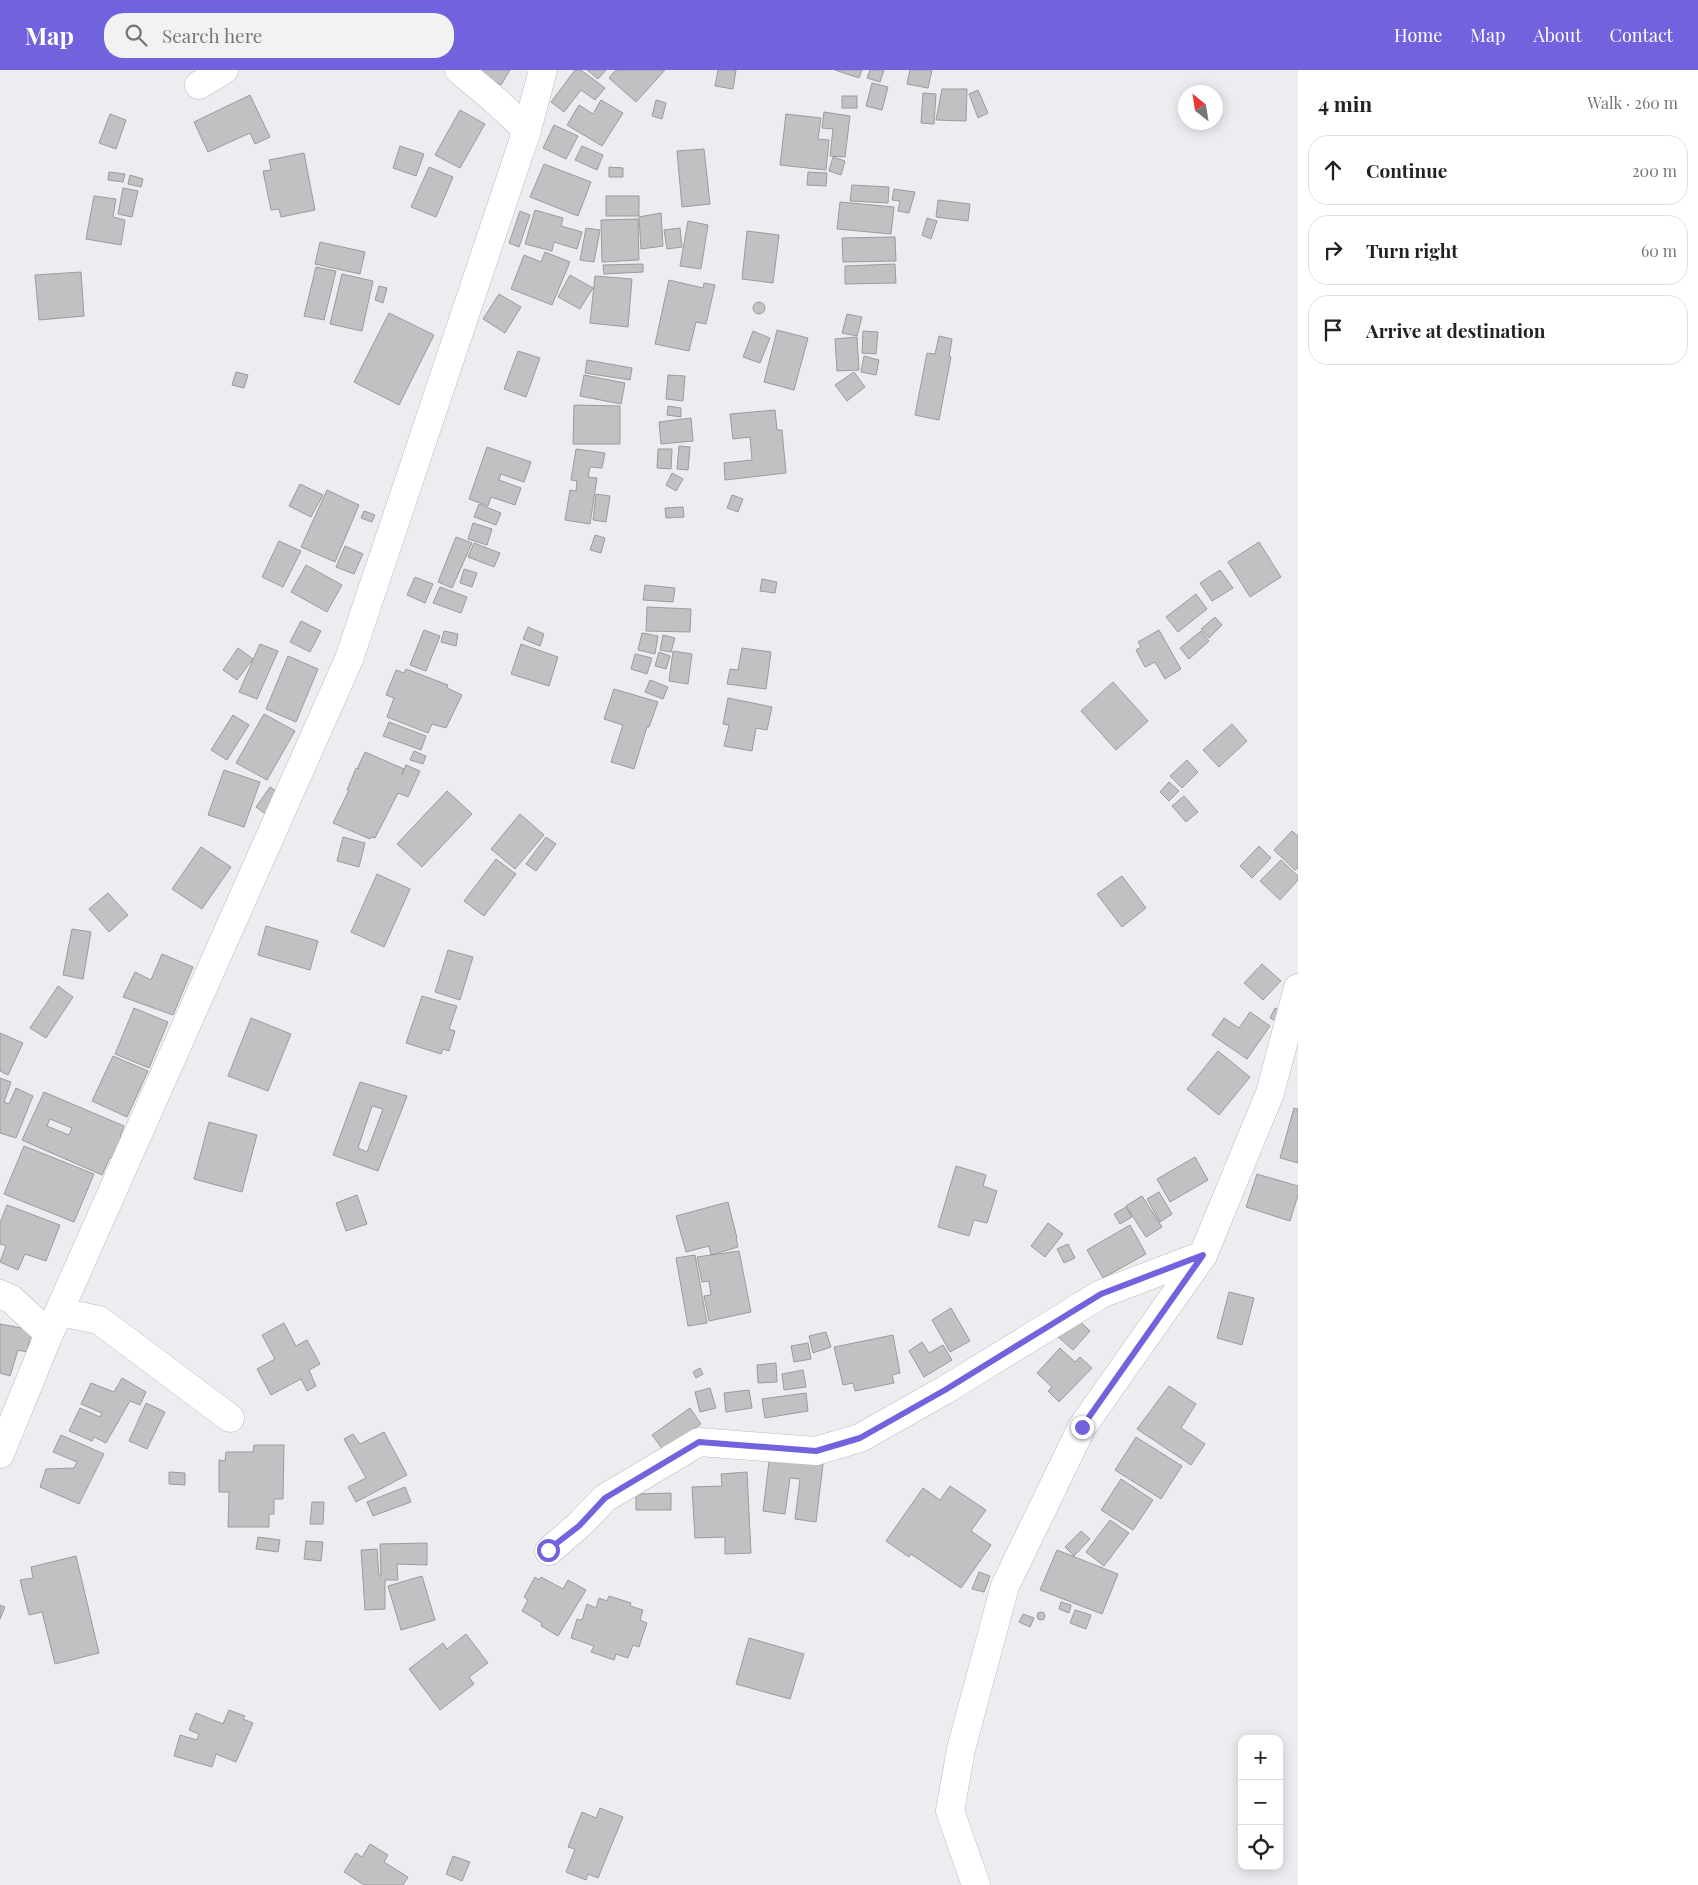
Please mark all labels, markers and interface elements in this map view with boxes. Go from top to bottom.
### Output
search box [104,13,454,58]
text: Map [25,19,74,51]
icon: search [122,21,150,49]
text: Search here [162,22,262,48]
text: Home [1394,23,1442,47]
text: Map [1470,23,1505,47]
text: About [1533,23,1582,47]
text: Contact [1610,23,1673,47]
north arrow [1178,85,1223,130]
text: 4 min [1318,89,1372,117]
text: Walk · 260 m [1587,92,1678,113]
icon: ahead [1319,156,1347,184]
text: Continue [1366,157,1447,183]
text: 200 m [1632,160,1677,181]
icon: right [1319,236,1347,264]
text: Turn right [1366,237,1458,263]
text: 60 m [1641,240,1677,261]
icon: arrive [1319,316,1347,344]
text: Arrive at destination [1366,317,1546,343]
route end [1071,1416,1094,1439]
route start [537,1539,560,1562]
map controls [1238,1735,1283,1870]
button: + [1238,1735,1283,1780]
button: − [1238,1780,1283,1825]
button: locate [1238,1825,1283,1870]

